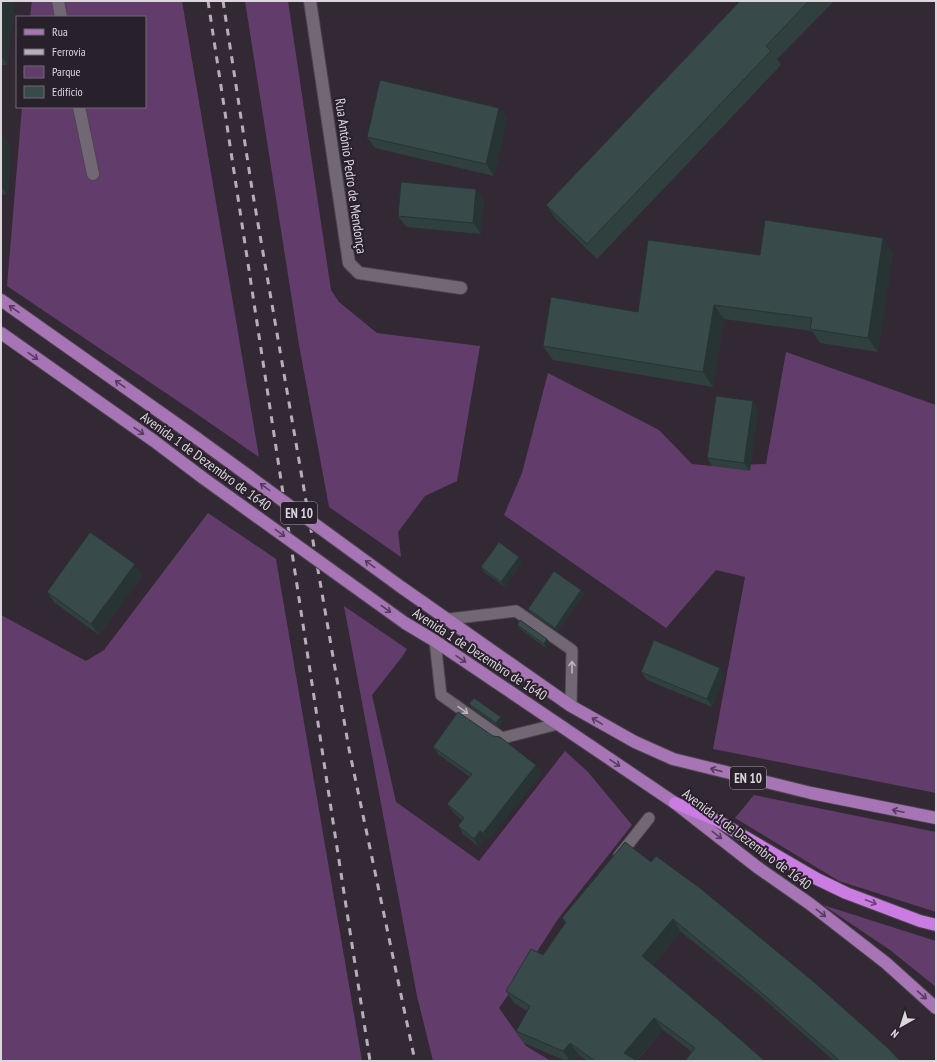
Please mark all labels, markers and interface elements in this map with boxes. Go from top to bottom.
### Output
legend [16,16,146,108]
text: Rua [52,24,68,39]
text: Ferrovia [52,44,86,59]
text: Parque [52,64,81,79]
text: Edifício [52,84,83,99]
street label: Rua António Pedro de Mendonça [331,97,371,255]
one-way arrow [8,305,19,313]
one-way arrow [27,352,38,360]
one-way arrow [115,380,126,388]
street label: Avenida 1 de Dezembro de 1640 [137,408,275,514]
one-way arrow [133,427,144,435]
one-way arrow [259,483,270,492]
road number: EN 10 [281,502,317,524]
one-way arrow [274,529,285,538]
one-way arrow [364,560,375,568]
street label: Avenida 1 de Dezembro de 1640 [409,604,551,704]
one-way arrow [380,605,391,614]
one-way arrow [456,655,467,663]
one-way arrow [568,661,576,674]
one-way arrow [458,706,469,714]
one-way arrow [591,716,603,724]
one-way arrow [609,760,621,768]
one-way arrow [710,766,723,773]
road number: EN 10 [730,767,766,789]
street label: Avenida 1 de Dezembro de 1640 [679,785,815,893]
one-way arrow [892,806,905,814]
one-way arrow [711,831,722,840]
one-way arrow [865,899,877,907]
one-way arrow [816,908,827,917]
one-way arrow [917,990,927,999]
north arrow [881,1006,921,1046]
text: N [888,1026,901,1041]

